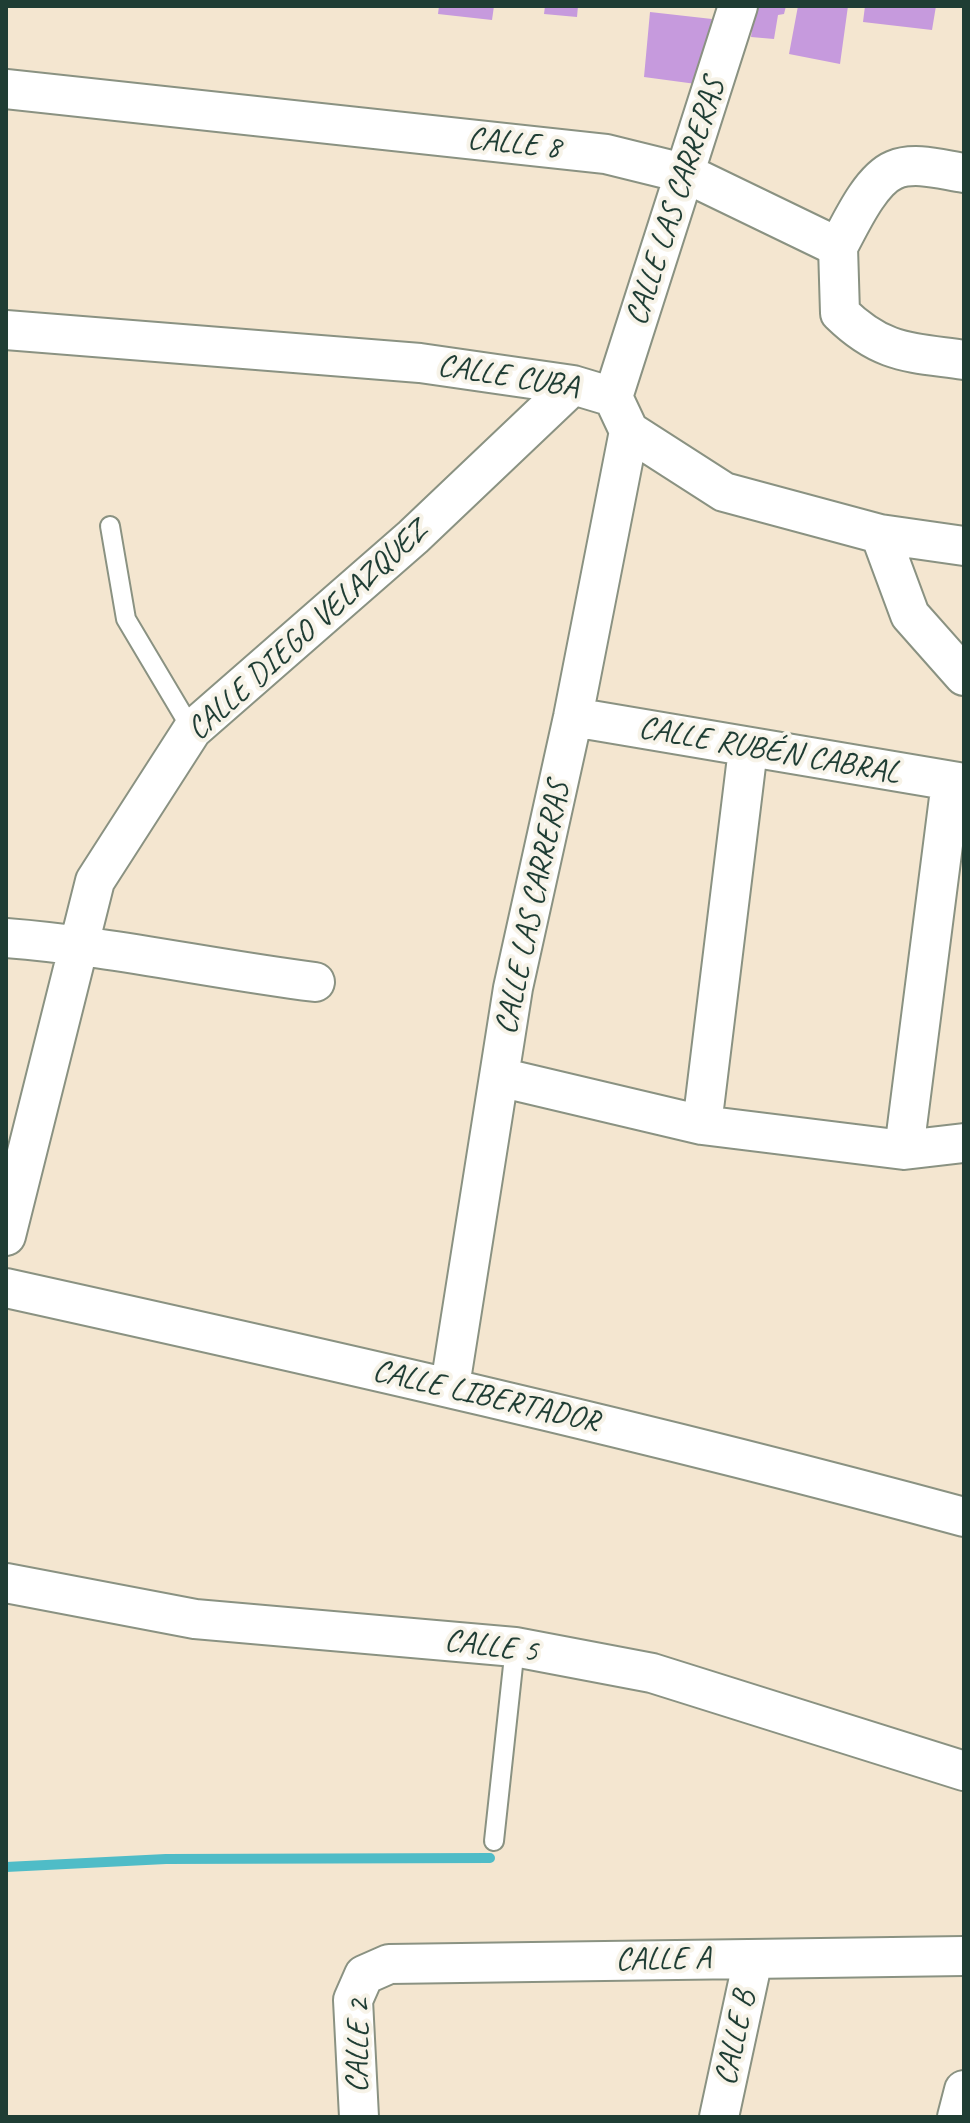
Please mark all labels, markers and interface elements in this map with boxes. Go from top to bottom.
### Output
street label: CALLE LAS CARRERAS [618,74,734,330]
street label: CALLE 8 [465,120,563,168]
street label: CALLE CUBA [435,347,581,407]
street label: CALLE DIEGO VELAZQUEZ [180,513,436,749]
street label: CALLE RUBÉN CABRAL [636,709,902,793]
street label: CALLE LAS CARRERAS [487,778,579,1038]
street label: CALLE LIBERTADOR [369,1352,603,1442]
street label: CALLE 5 [442,1622,540,1672]
street label: CALLE A [615,1940,711,1980]
street label: CALLE B [707,1987,765,2089]
street label: CALLE 2 [339,1999,379,2093]

